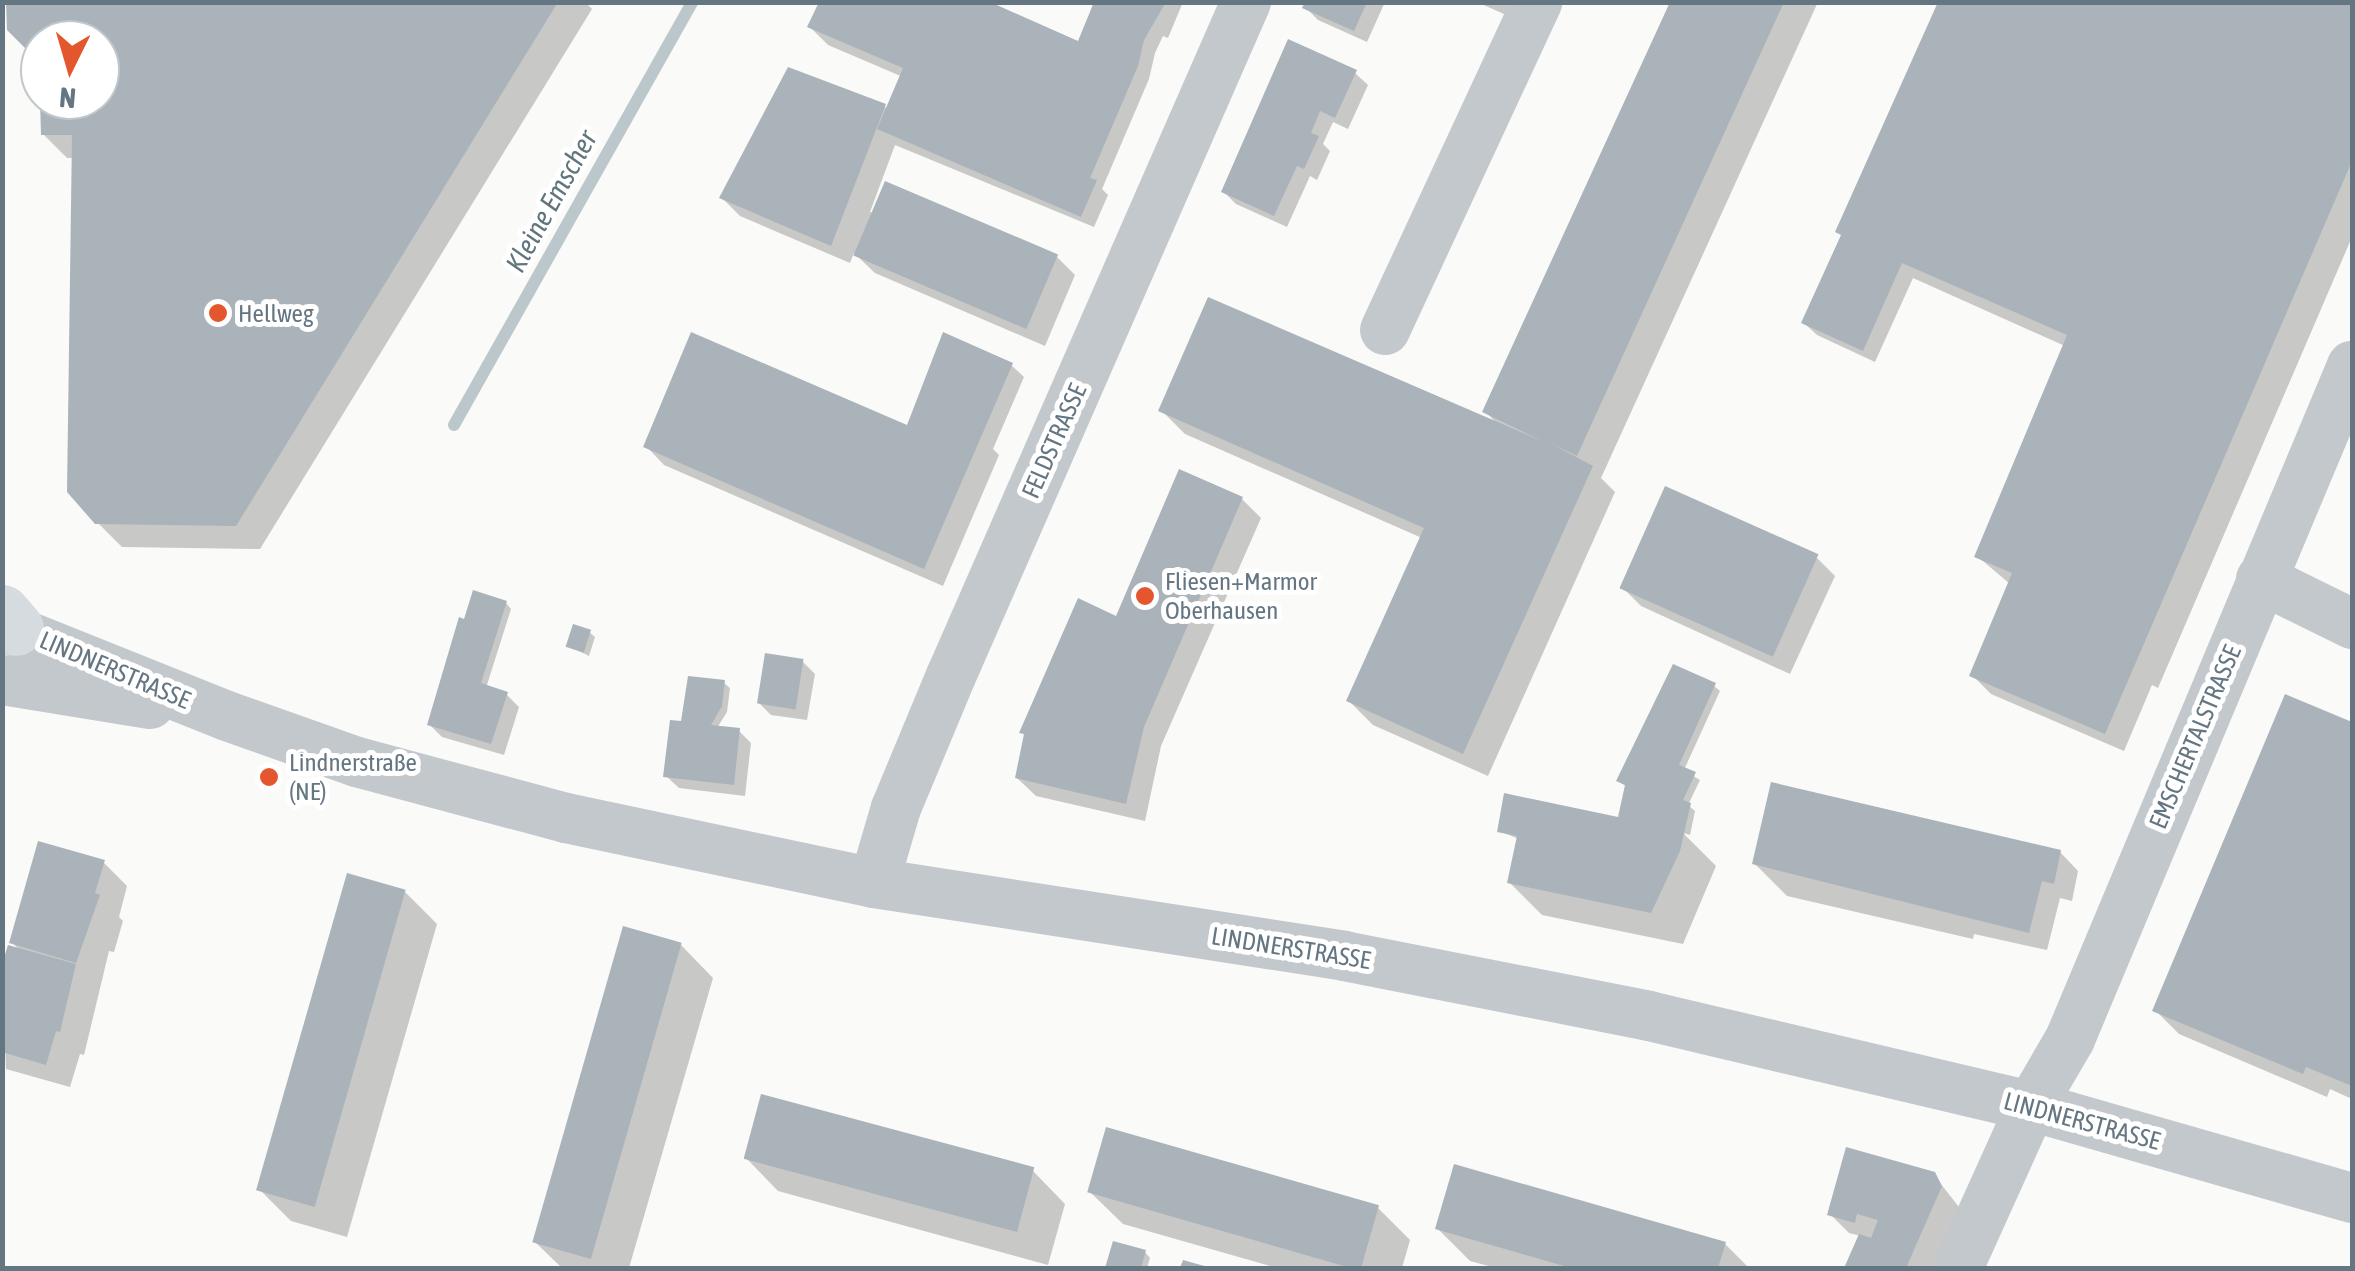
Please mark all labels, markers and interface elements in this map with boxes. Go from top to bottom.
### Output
north arrow [20,20,120,120]
text: N [58,81,77,115]
water label: Kleine Emscher [498,124,604,278]
place label: Hellweg [238,298,314,328]
marker: Hellweg [207,302,229,324]
street label: FELDSTRASSE [1015,379,1093,503]
place label: Fliesen+Marmor Oberhausen [1165,567,1317,626]
marker: Fliesen+Marmor Oberhausen [1134,585,1156,607]
street label: LINDNERSTRASSE [35,625,195,715]
street label: EMSCHERTALSTRASSE [2143,641,2247,833]
place label: Lindnerstraße (NE) [289,748,417,807]
marker: Lindnerstraße (NE) [258,766,280,788]
street label: LINDNERSTRASSE [1209,921,1373,975]
street label: LINDNERSTRASSE [2001,1086,2163,1156]

